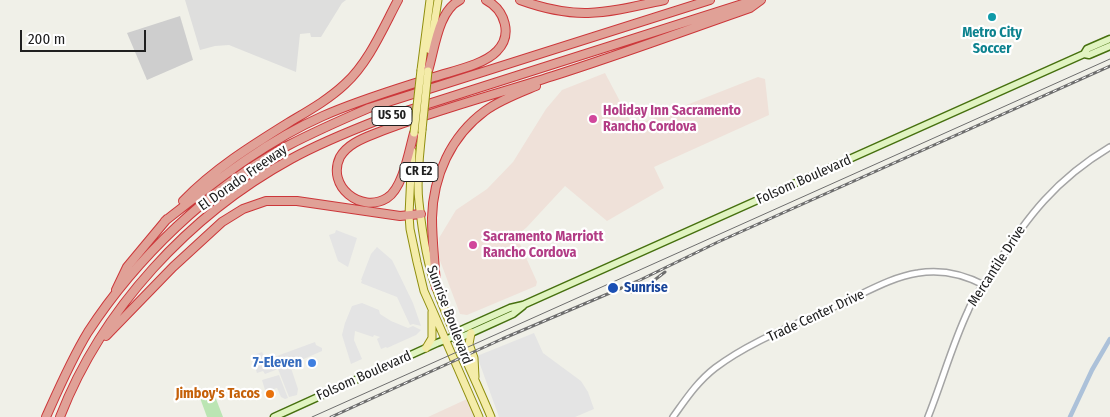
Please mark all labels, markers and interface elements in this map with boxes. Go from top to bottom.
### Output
marker: Metro City Soccer [986,11,998,23]
scale bar [22,20,149,52]
place label: Metro City Soccer [962,25,1022,58]
text: 200 m [28,30,65,48]
place label: Holiday Inn Sacramento Rancho Cordova [603,103,741,136]
road number: US 50 [372,106,412,125]
marker: Holiday Inn Sacramento Rancho Cordova [587,113,599,125]
street label: El Dorado Freeway [195,141,291,215]
street label: Folsom Boulevard [754,152,854,208]
road number: CR E2 [400,162,438,182]
street label: Mercantile Drive [965,222,1029,310]
place label: Sacramento Marriott Rancho Cordova [483,229,603,262]
marker: Sacramento Marriott Rancho Cordova [467,239,479,251]
street label: Sunrise Boulevard [423,263,475,367]
place label: Sunrise [624,280,668,296]
marker: Sunrise [606,281,620,295]
street label: Trade Center Drive [765,286,867,346]
street label: Folsom Boulevard [314,348,414,404]
place label: 7-Eleven [253,355,302,371]
marker: 7-Eleven [306,357,318,369]
place label: Jimboy's Tacos [175,386,260,402]
marker: Jimboy's Tacos [264,388,276,400]

